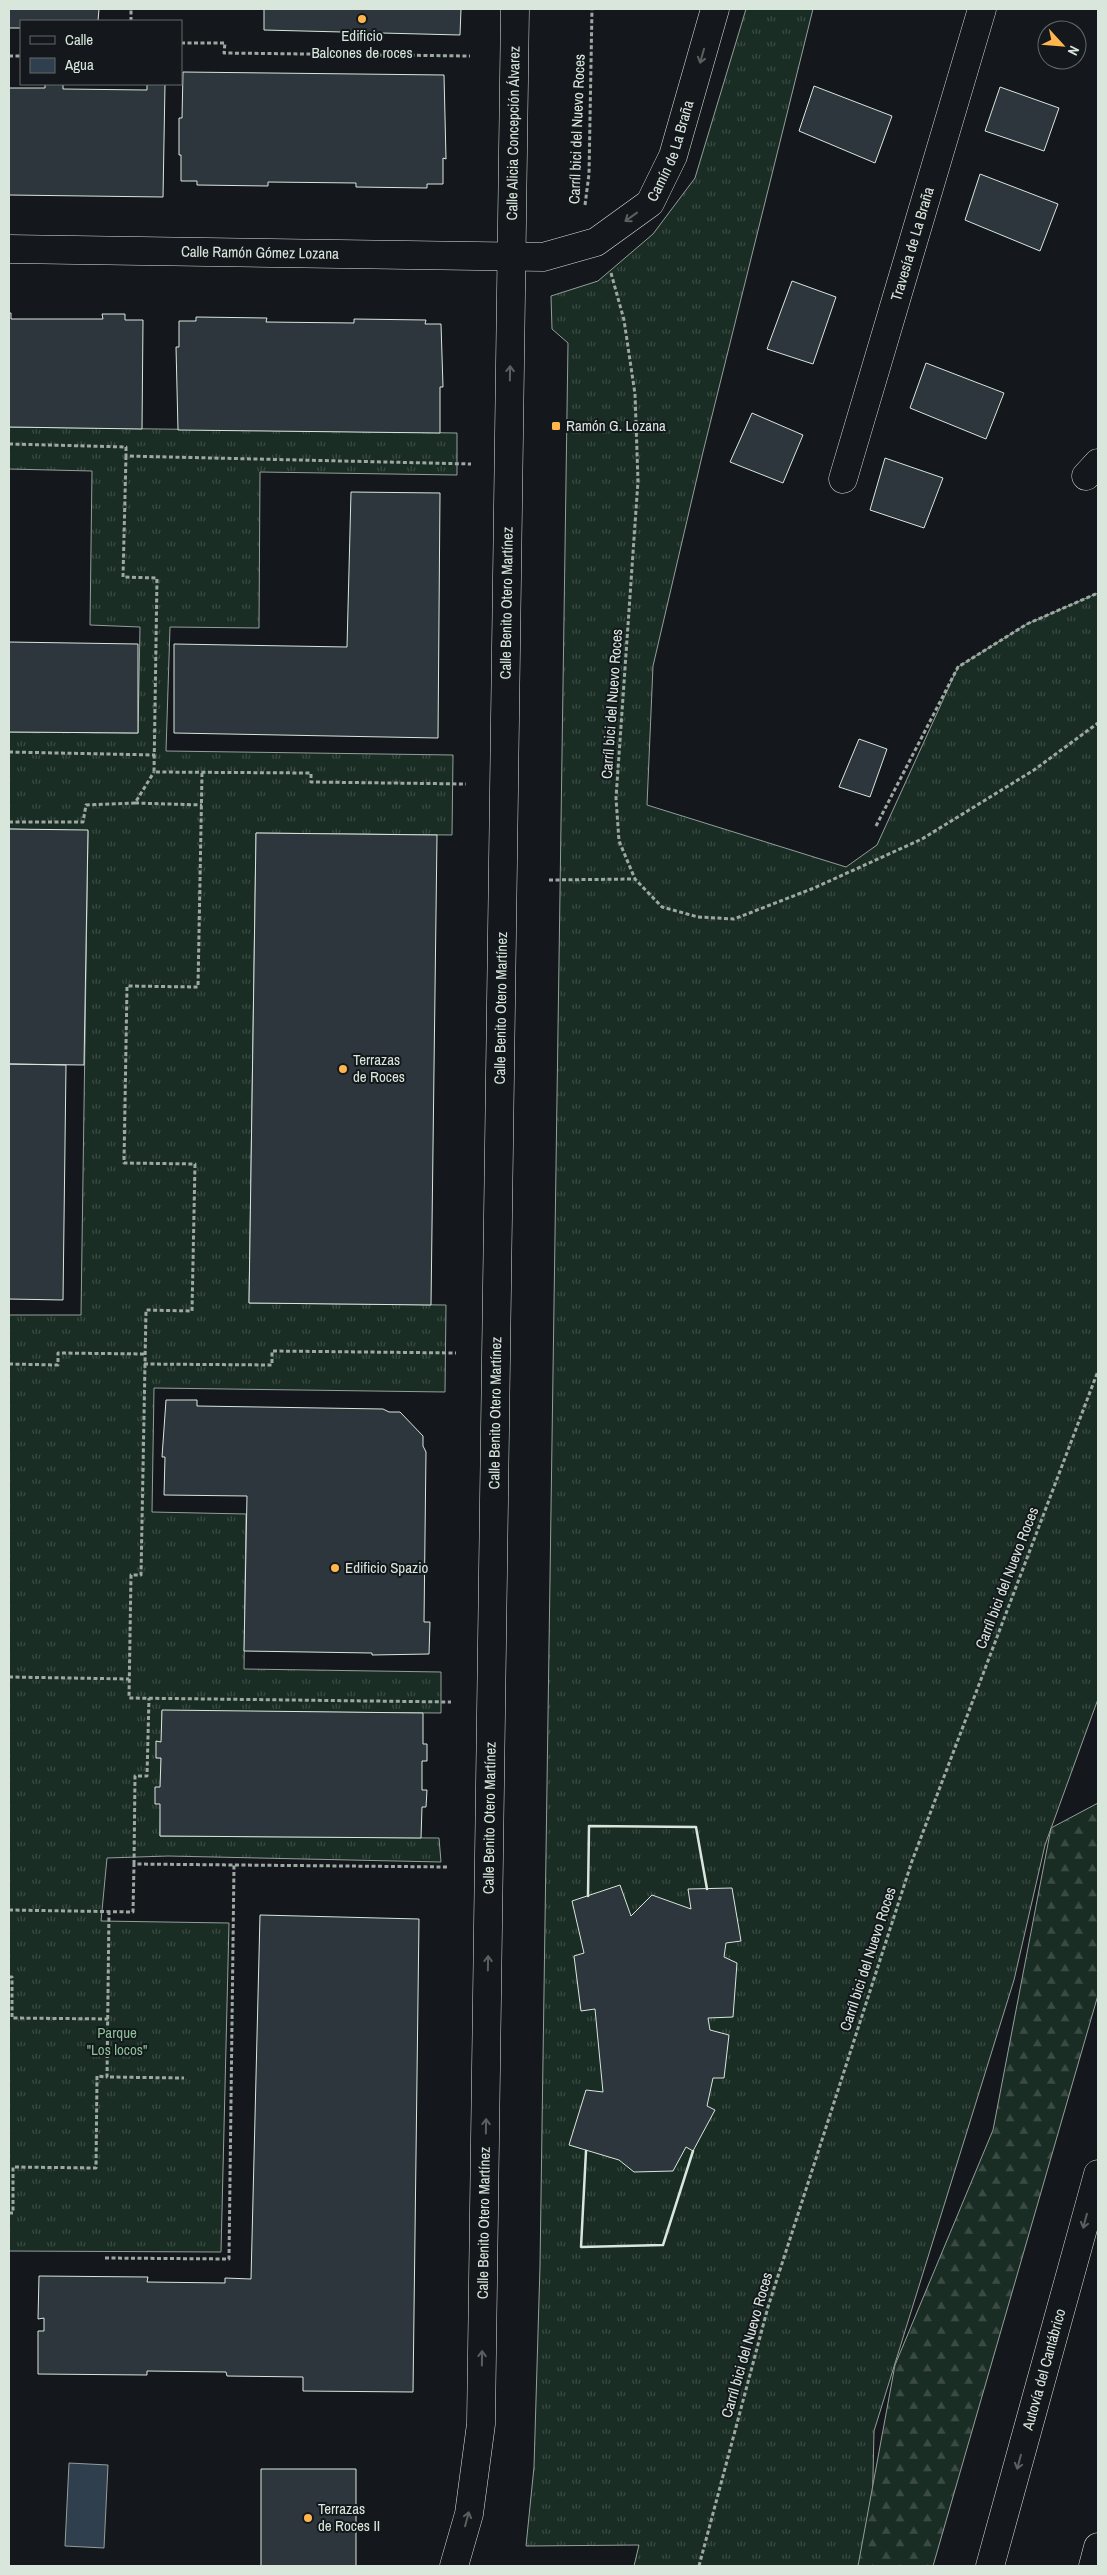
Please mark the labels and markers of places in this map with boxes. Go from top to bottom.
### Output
marker: Edificio Balcones de roces [356,13,368,25]
place label: Edificio Balcones de roces [311,25,413,63]
place label: Ramón G. Lozana [566,415,666,436]
marker: Ramón G. Lozana [550,420,562,432]
place label: Terrazas de Roces [353,1049,405,1087]
marker: Terrazas de Roces [337,1063,349,1075]
place label: Edificio Spazio [345,1557,429,1578]
marker: Edificio Spazio [329,1562,341,1574]
place label: Terrazas de Roces II [318,2498,380,2536]
marker: Terrazas de Roces II [302,2512,314,2524]

